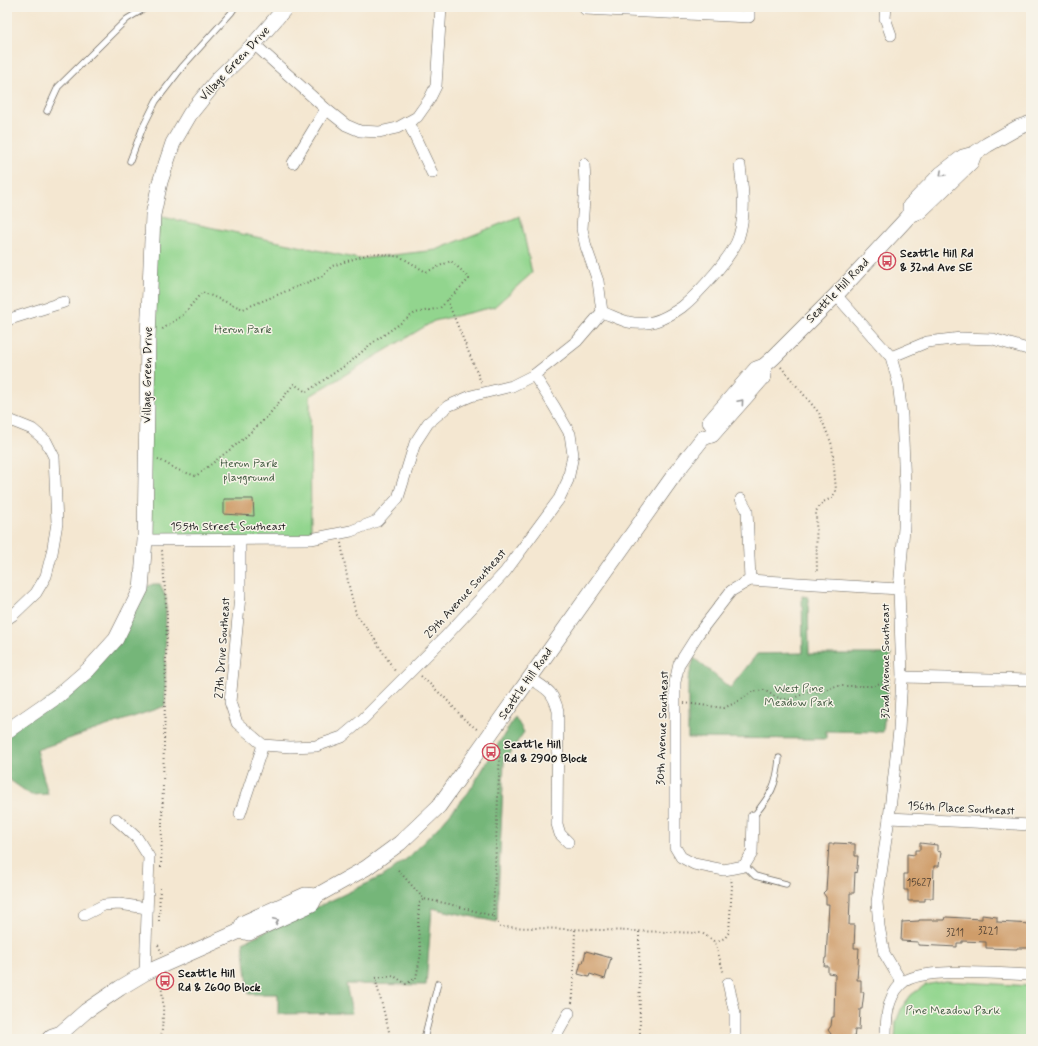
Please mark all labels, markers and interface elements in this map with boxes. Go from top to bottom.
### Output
street label: Village Green Drive [196,23,274,105]
one-way arrow [939,170,947,177]
place label: Seattle Hill Rd & 32nd Ave SE [900,246,973,276]
bus stop icon: Seattle Hill Rd & 32nd Ave SE [877,251,897,271]
street label: Seattle Hill Road [803,255,873,327]
park label: Heron Park [214,322,272,338]
street label: Village Green Drive [139,327,157,423]
one-way arrow [736,400,743,407]
park label: Heron Park playground [220,456,278,486]
street label: 155th Street Southeast [170,519,287,535]
street label: 29th Avenue Southeast [421,545,511,642]
street label: 27th Drive Southeast [211,596,235,699]
street label: 32nd Avenue Southeast [878,603,894,719]
street label: Seattle Hill Road [495,645,557,723]
street label: 30th Avenue Southeast [653,670,673,786]
park label: West Pine Meadow Park [764,681,834,711]
place label: Seattle Hill Rd & 2900 Block [504,737,587,767]
bus stop icon: Seattle Hill Rd & 2900 Block [481,742,501,762]
street label: 156th Place Southeast [907,798,1016,820]
house number: 15627 [907,877,931,890]
one-way arrow [271,918,279,926]
house number: 3221 [978,925,998,938]
house number: 3211 [946,927,964,940]
place label: Seattle Hill Rd & 2600 Block [178,966,261,996]
bus stop icon: Seattle Hill Rd & 2600 Block [155,971,175,991]
park label: Pine Meadow Park [906,1003,1001,1019]

